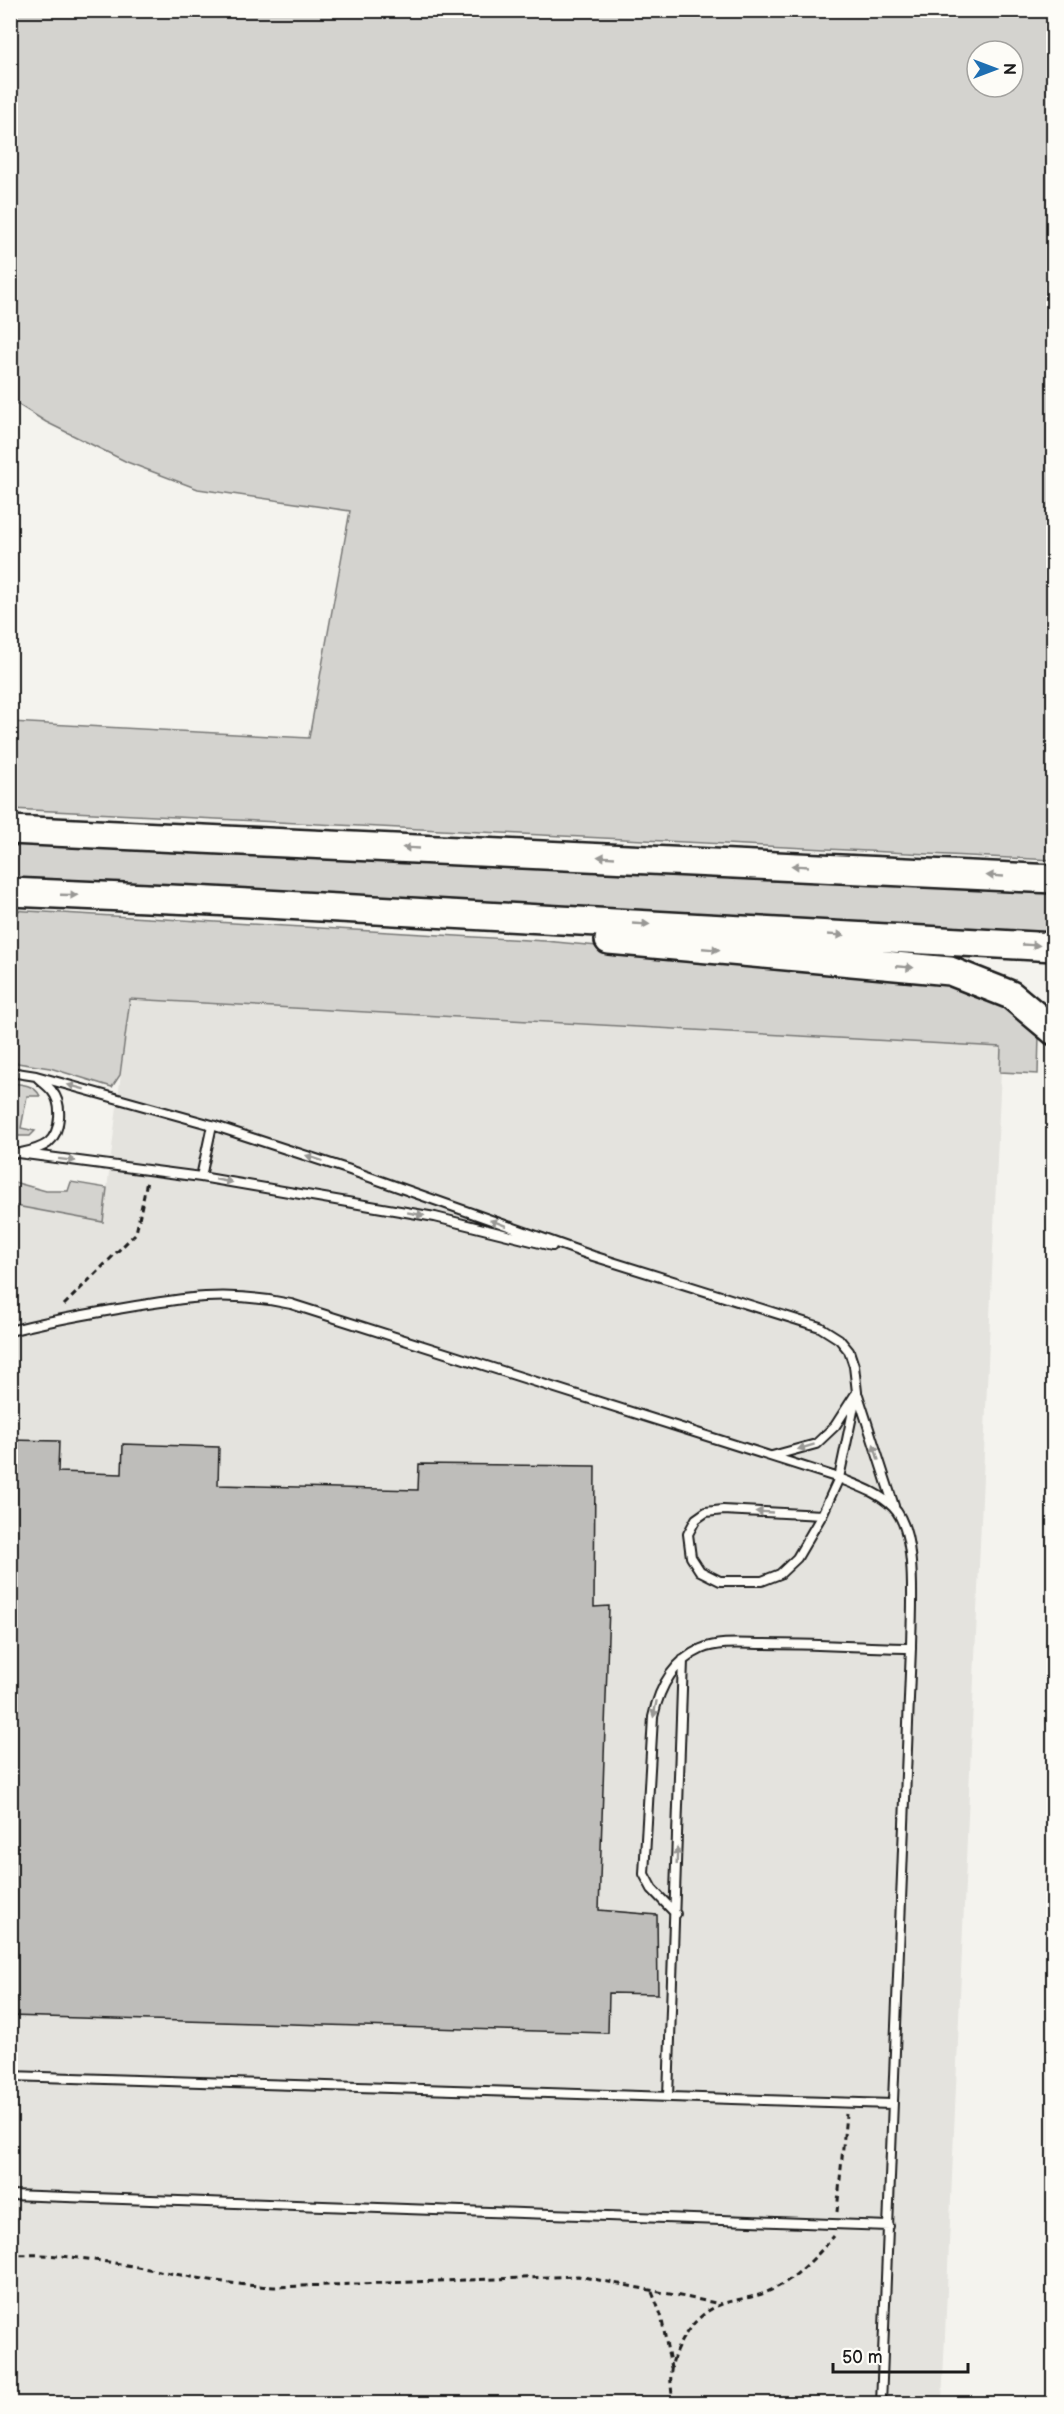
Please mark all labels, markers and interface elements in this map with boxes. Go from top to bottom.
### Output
north arrow [965,39,1025,99]
text: N [999,63,1018,75]
one-way arrow [401,843,420,852]
one-way arrow [596,852,615,861]
one-way arrow [791,862,810,871]
one-way arrow [986,871,1005,880]
one-way arrow [59,890,78,899]
one-way arrow [632,920,651,929]
one-way arrow [826,930,845,939]
one-way arrow [1021,941,1040,950]
one-way arrow [701,944,720,954]
one-way arrow [895,962,914,972]
one-way arrow [67,1081,86,1091]
one-way arrow [305,1153,323,1163]
one-way arrow [58,1156,77,1165]
one-way arrow [215,1176,234,1185]
one-way arrow [407,1210,426,1219]
one-way arrow [489,1217,507,1227]
one-way arrow [797,1443,815,1452]
one-way arrow [870,1443,880,1461]
one-way arrow [754,1508,773,1517]
one-way arrow [650,1700,659,1719]
one-way arrow [673,1846,682,1865]
scale bar [833,2336,968,2374]
text: 50 m [842,2347,883,2368]

